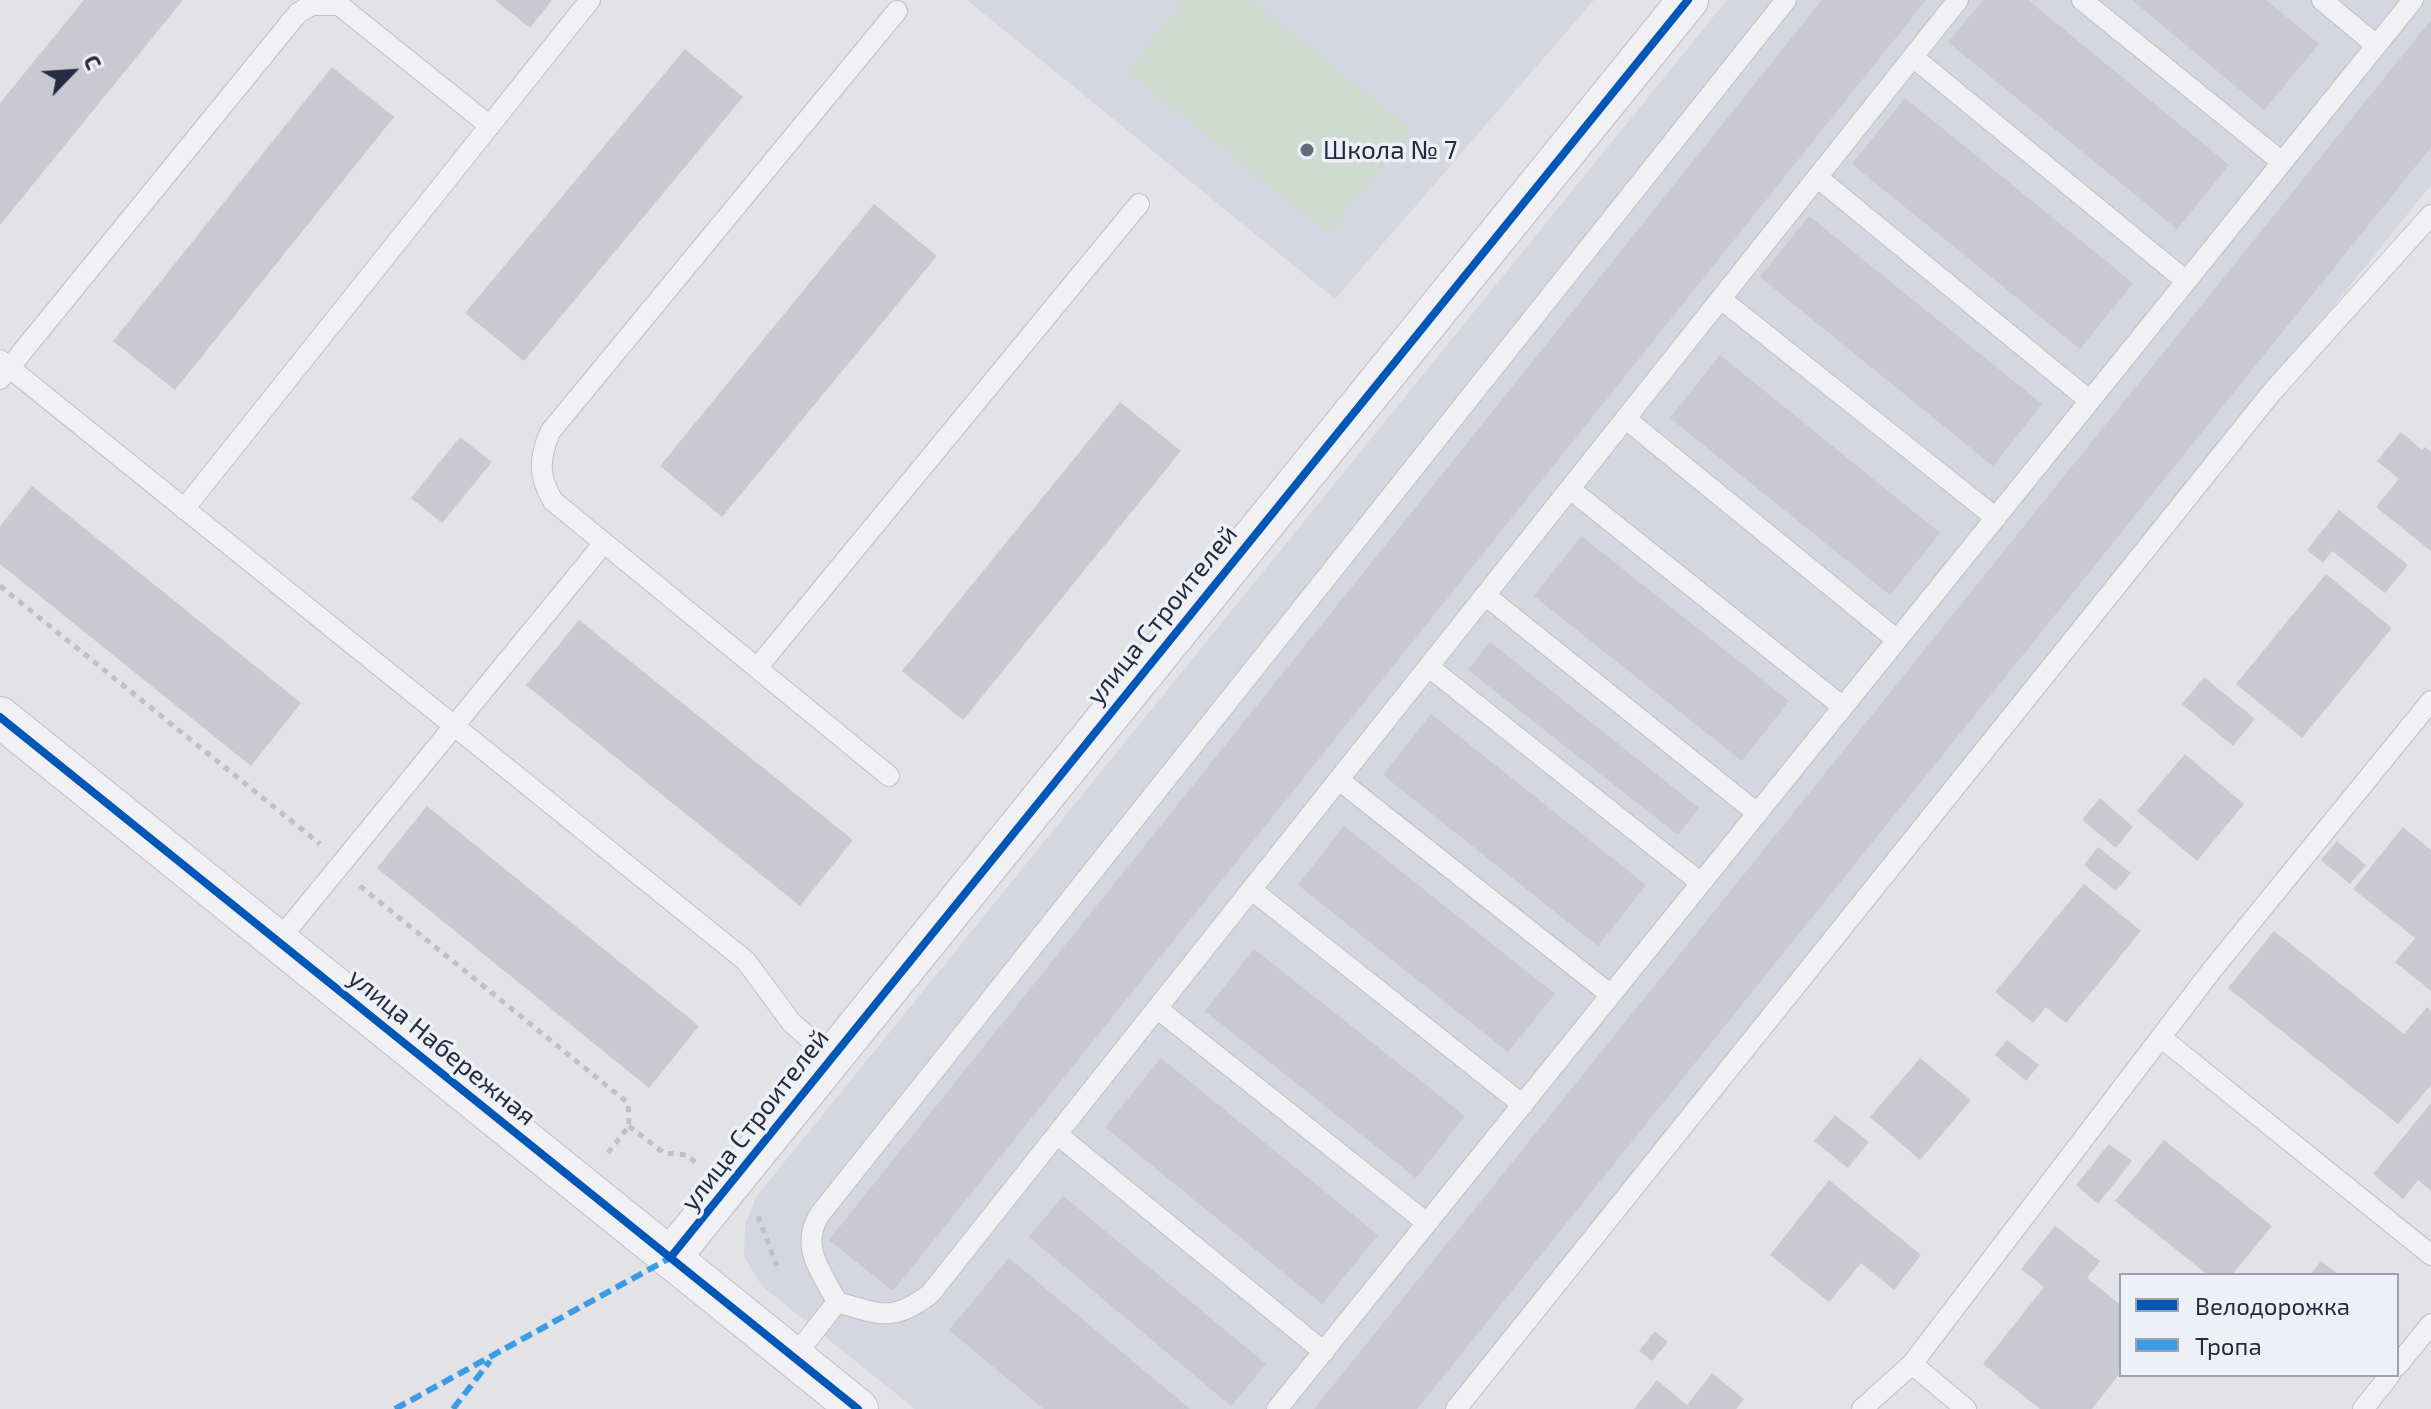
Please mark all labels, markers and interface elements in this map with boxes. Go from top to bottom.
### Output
north arrow [32,32,112,112]
text: С [79,51,108,73]
place label: Школа № 7 [1323,134,1457,166]
marker: Школа № 7 [1298,141,1316,159]
street label: улица Строителей [1080,519,1244,711]
street label: улица Набережная [342,962,542,1132]
street label: улица Строителей [674,1023,836,1217]
legend [2119,1273,2399,1377]
text: Велодорожка [2195,1291,2350,1320]
text: Тропа [2195,1331,2262,1360]

